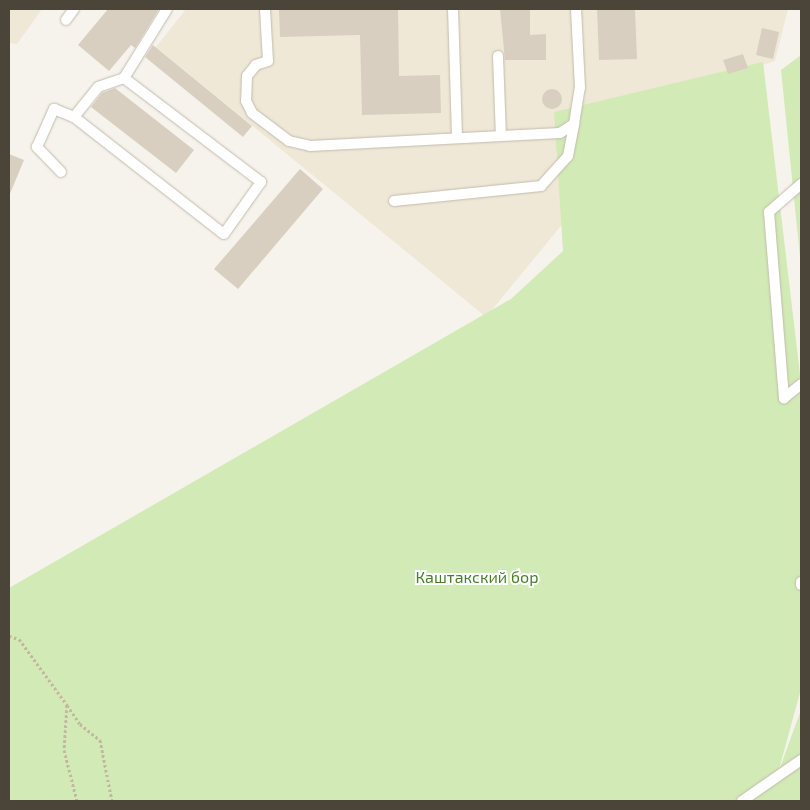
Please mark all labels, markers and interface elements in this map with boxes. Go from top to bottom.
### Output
park label: Каштакский бор [416,567,538,587]

